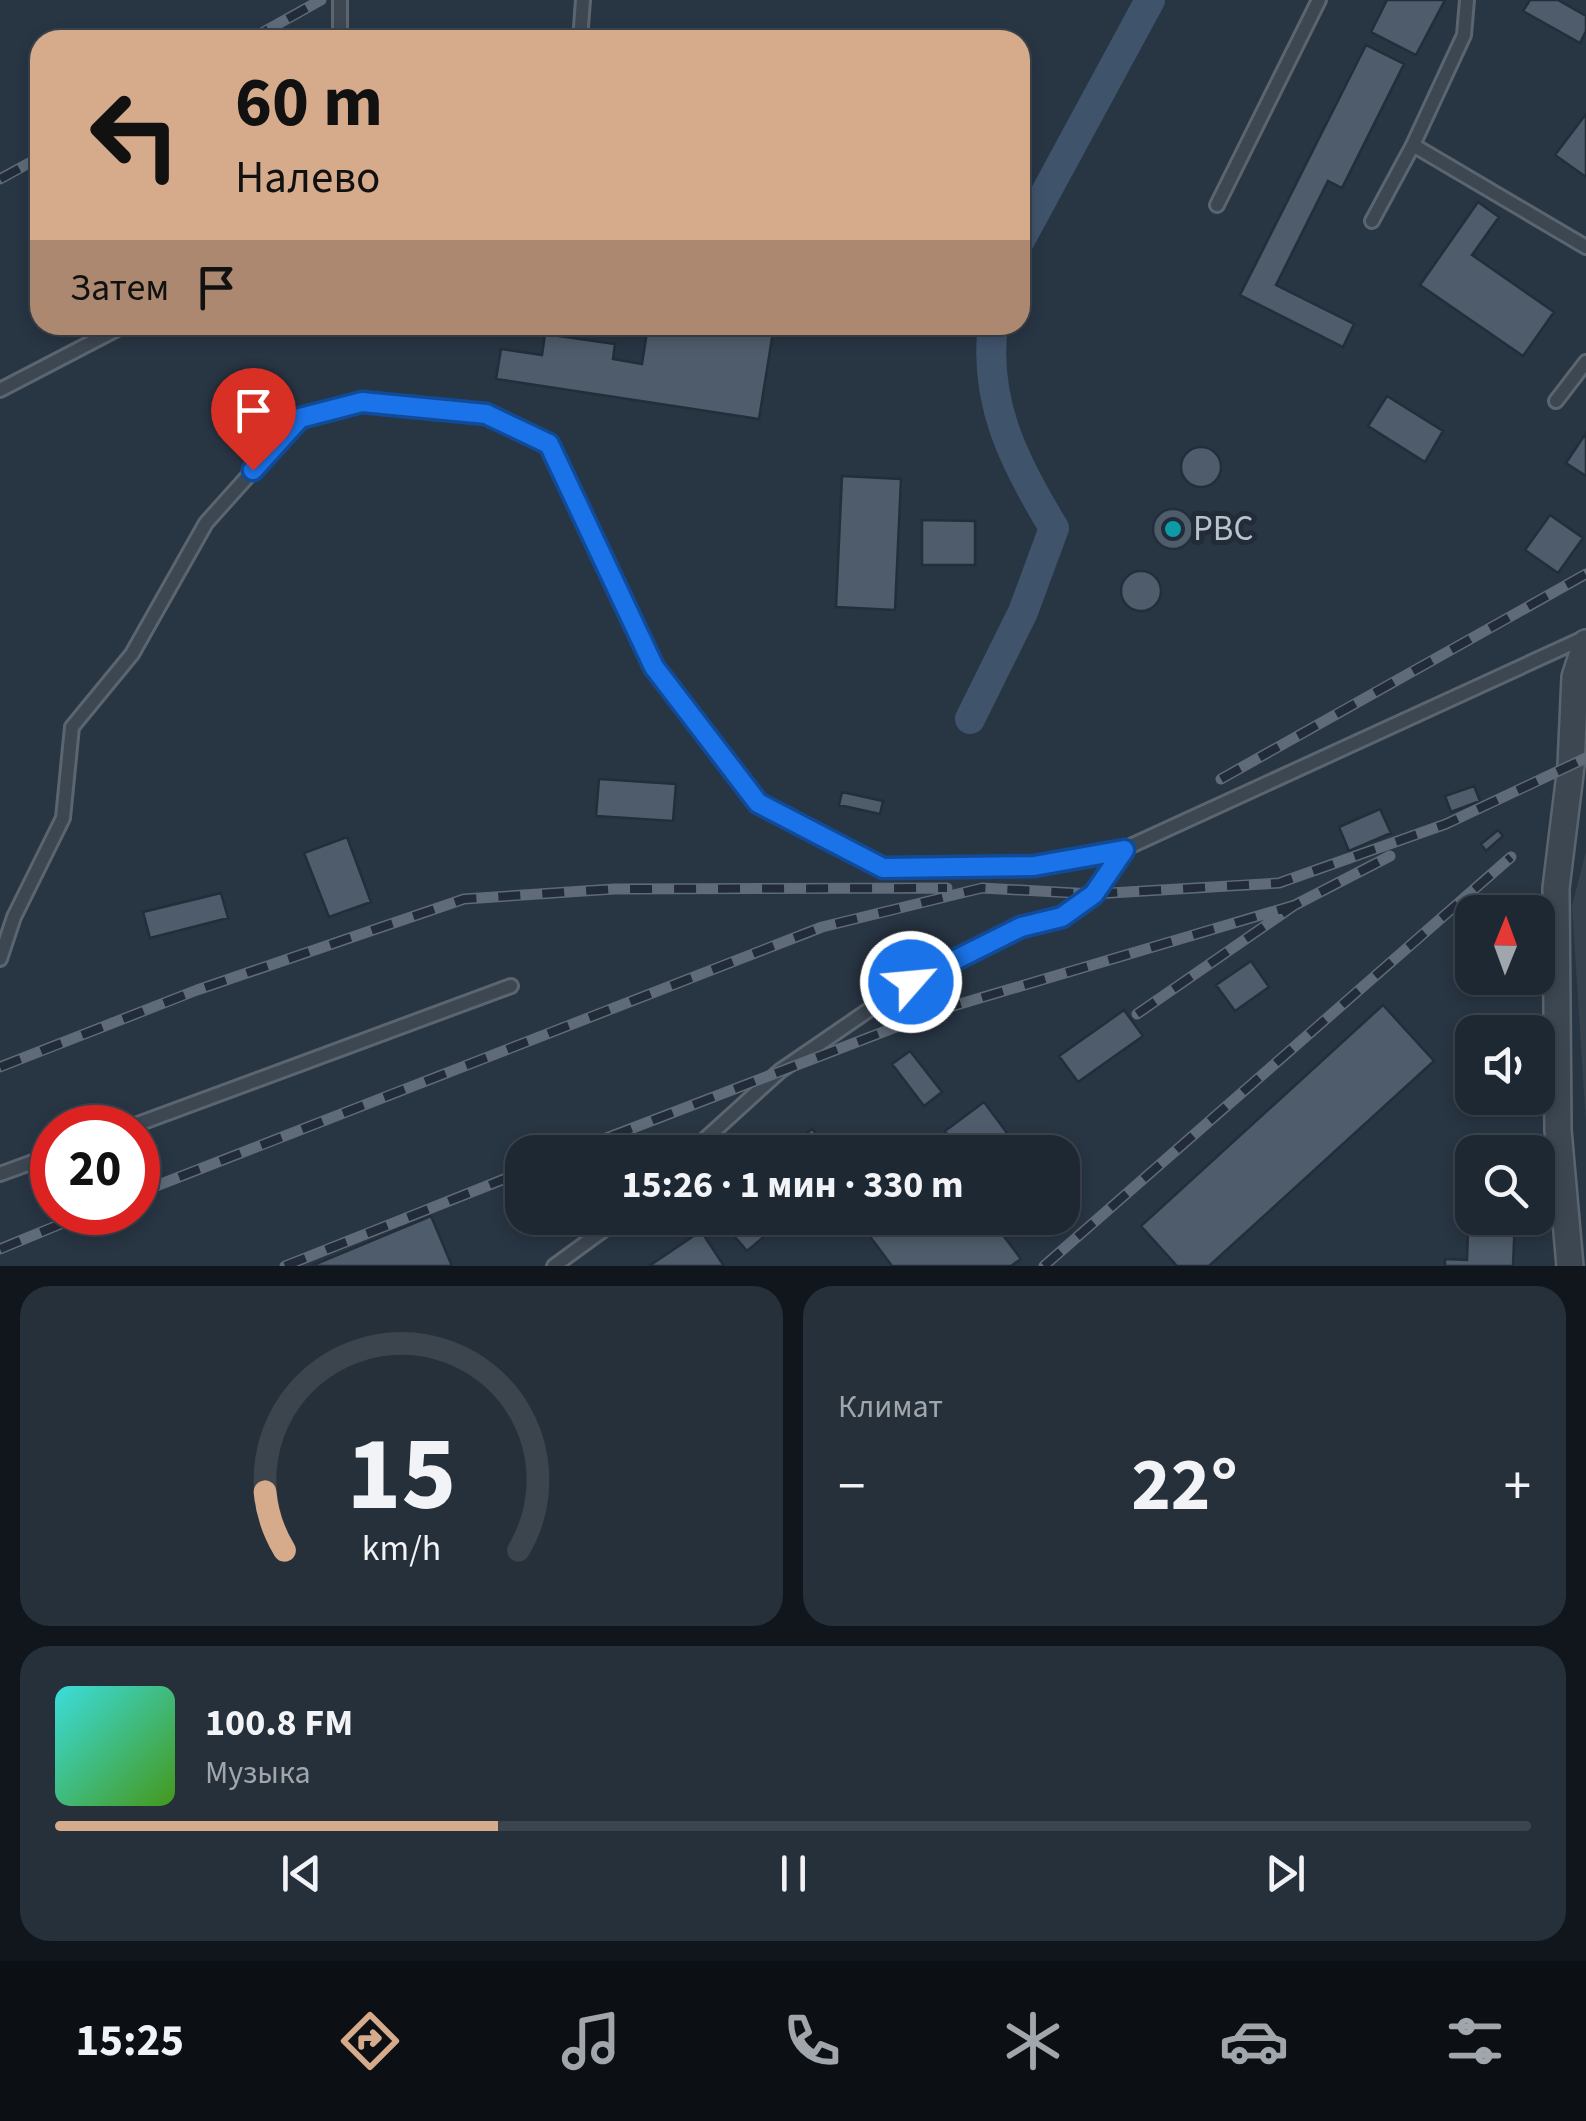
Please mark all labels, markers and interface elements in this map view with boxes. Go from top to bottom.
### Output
text: 60 m [235,53,383,153]
icon: left [70,70,200,200]
text: Налево [235,146,381,210]
icon: arrive [189,260,244,315]
text: Затем [70,261,169,315]
pin [211,368,296,471]
icon: arrive [226,383,281,438]
place label: РВС [1193,504,1253,554]
marker: РВС [1162,518,1184,540]
north arrow [1455,895,1555,995]
map controls [1455,895,1555,1235]
position arrow [859,930,963,1034]
button: sound [1455,1015,1555,1115]
speed limit sign: 20 [30,1105,160,1235]
button: search [1455,1135,1555,1235]
text: 15:26 · 1 мин · 330 m [621,1158,964,1212]
text: Климат [838,1384,943,1430]
text: 15 [347,1402,456,1550]
text: 22° [1131,1432,1238,1539]
text: − [838,1448,865,1526]
text: + [1504,1448,1531,1526]
text: km/h [362,1523,441,1574]
text: 100.8 FM [205,1696,353,1750]
text: Музыка [205,1750,311,1796]
icon: previous [274,1846,329,1901]
icon: pause [766,1846,821,1901]
icon: next [1258,1846,1313,1901]
icon: directions [335,2006,405,2076]
icon: music [556,2006,626,2076]
icon: phone [777,2006,847,2076]
icon: climate [998,2006,1068,2076]
icon: car [1219,2006,1289,2076]
icon: filters [1440,2006,1510,2076]
text: 15:25 [76,2009,184,2073]

